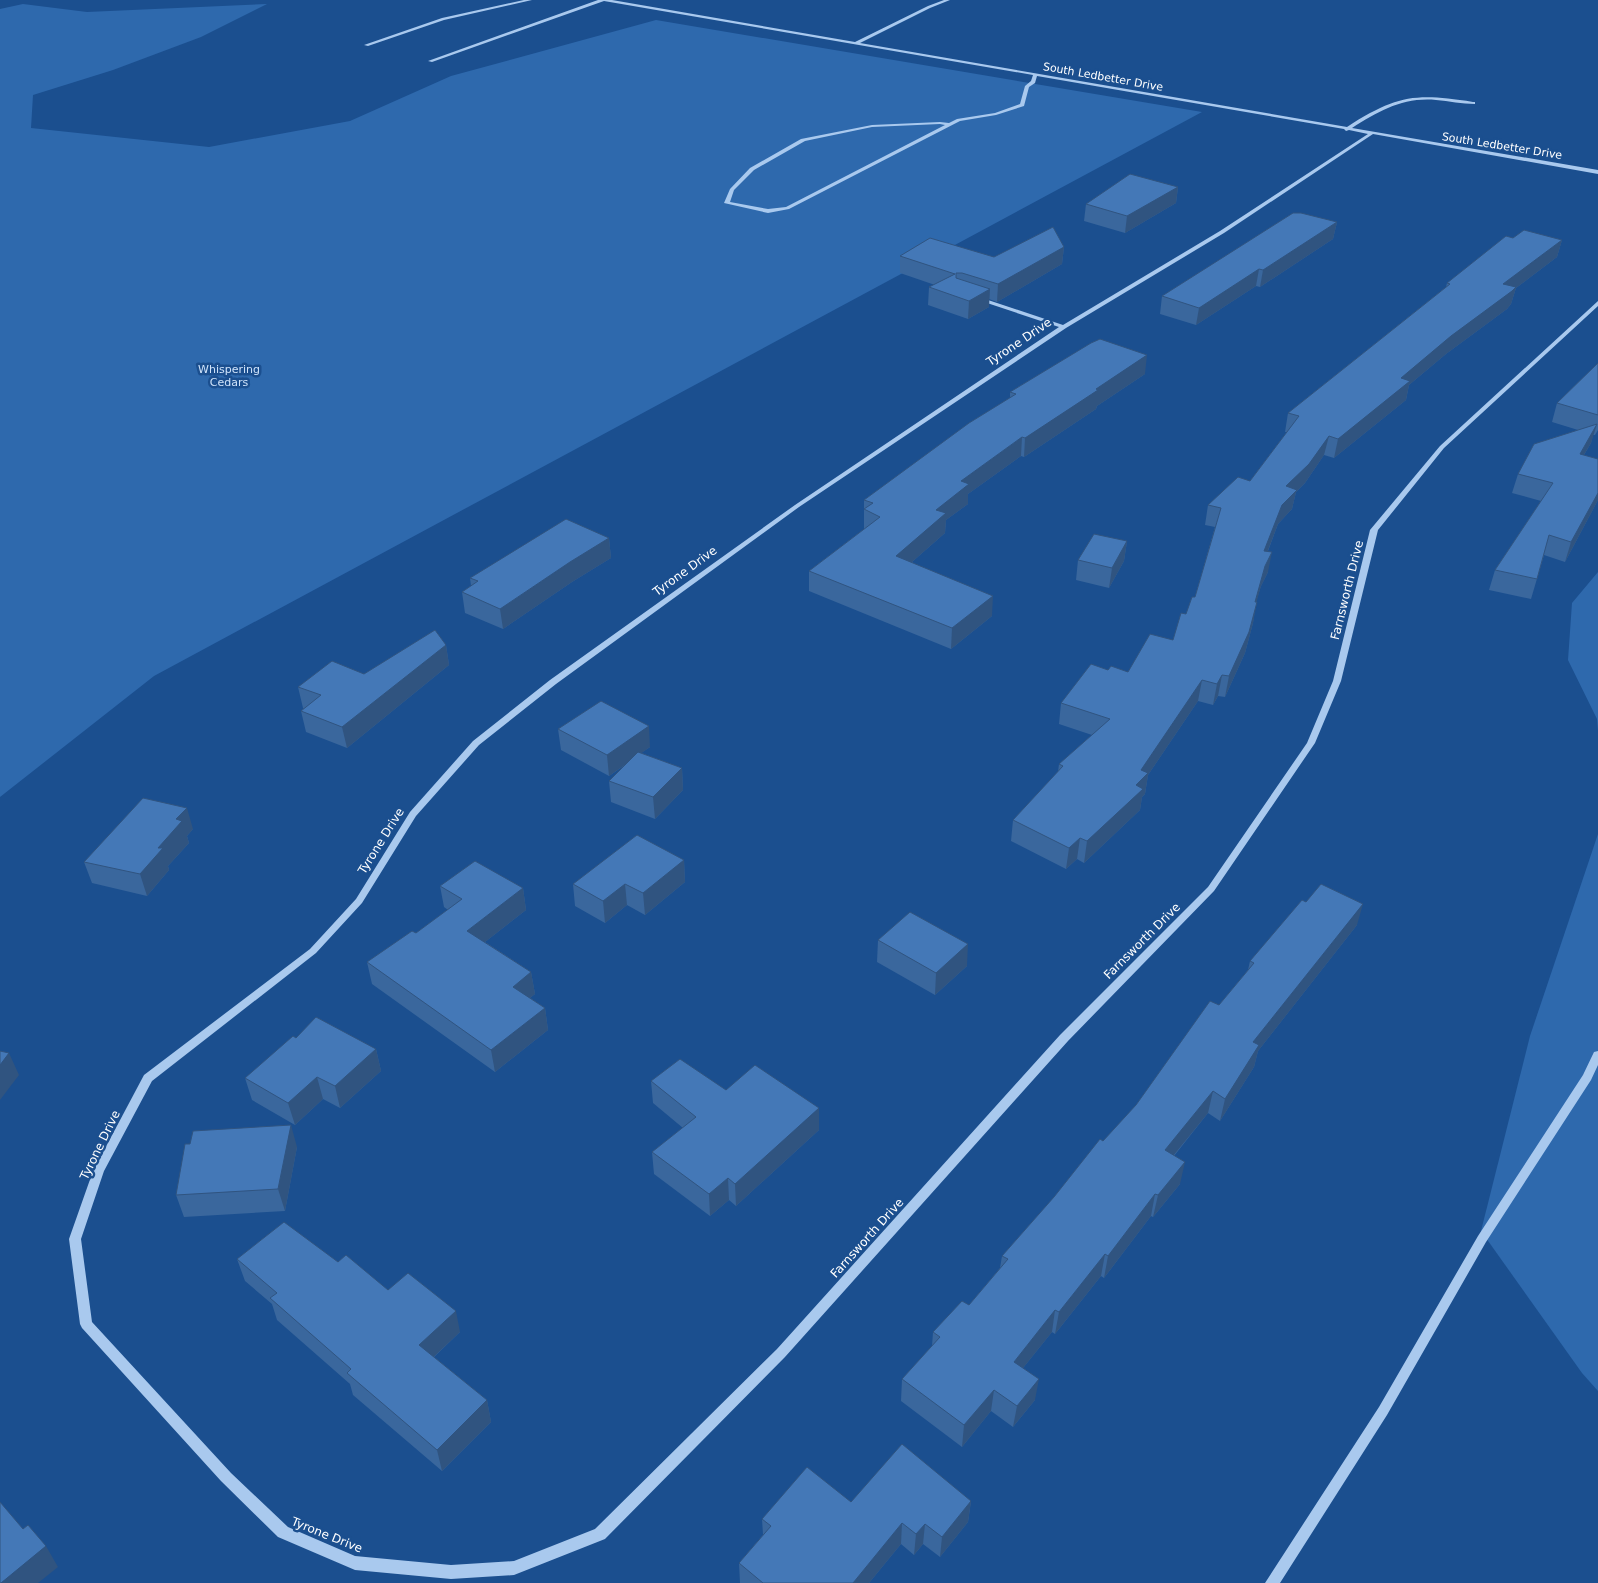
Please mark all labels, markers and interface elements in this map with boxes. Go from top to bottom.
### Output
street label: South Ledbetter Drive [1042,60,1164,94]
street label: South Ledbetter Drive [1441,130,1563,162]
street label: Tyrone Drive [983,315,1054,369]
park label: Whispering Cedars [198,363,260,389]
street label: Farnsworth Drive [1328,539,1366,641]
street label: Tyrone Drive [650,543,720,599]
street label: Tyrone Drive [355,805,407,878]
street label: Farnsworth Drive [1101,900,1183,982]
street label: Tyrone Drive [77,1108,123,1183]
street label: Farnsworth Drive [828,1195,906,1281]
street label: Tyrone Drive [289,1514,365,1556]

